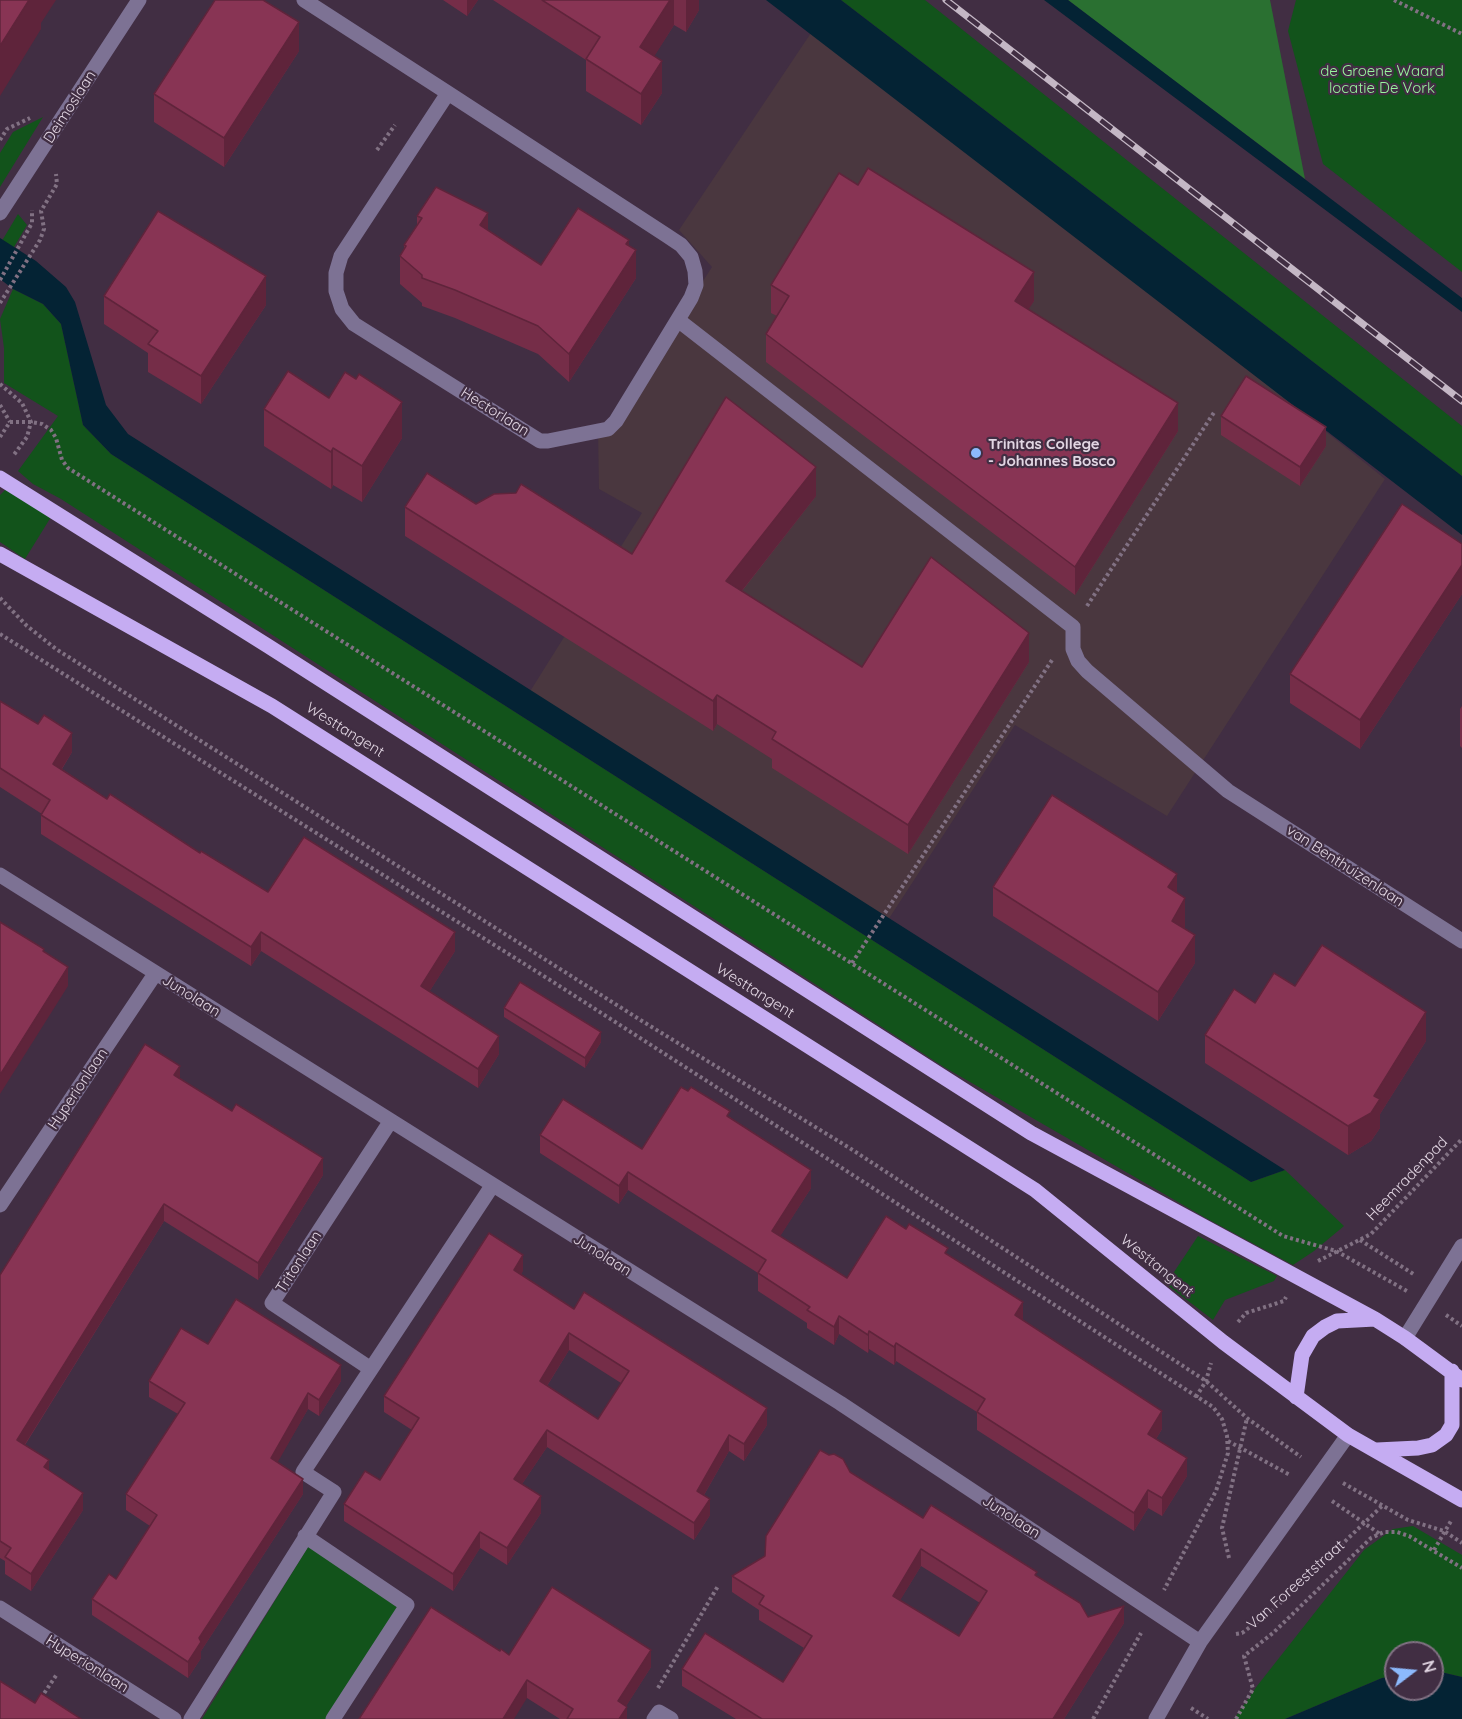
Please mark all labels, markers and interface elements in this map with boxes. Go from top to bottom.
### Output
park label: de Groene Waard locatie De Vork [1320,62,1444,97]
street label: Deimoslaan [40,67,100,147]
street label: Hectorlaan [457,384,533,440]
place label: Trinitas College - Johannes Bosco [988,435,1116,470]
marker: Trinitas College - Johannes Bosco [969,446,983,460]
street label: Westtangent [302,699,388,761]
street label: van Benthuizenlaan [1283,821,1407,911]
street label: Westtangent [712,960,798,1022]
street label: Junolaan [159,971,223,1021]
street label: Hyperionlaan [44,1045,112,1133]
street label: Heemradenpad [1362,1133,1452,1225]
street label: Tritonlaan [272,1228,326,1296]
street label: Junolaan [570,1230,634,1280]
street label: Westtangent [1117,1231,1197,1301]
street label: Junolaan [979,1492,1043,1542]
street label: Van Foreeststraat [1244,1537,1348,1633]
street label: Hyperionlaan [42,1631,132,1697]
north arrow [1384,1641,1444,1701]
text: N [1418,1658,1441,1675]

